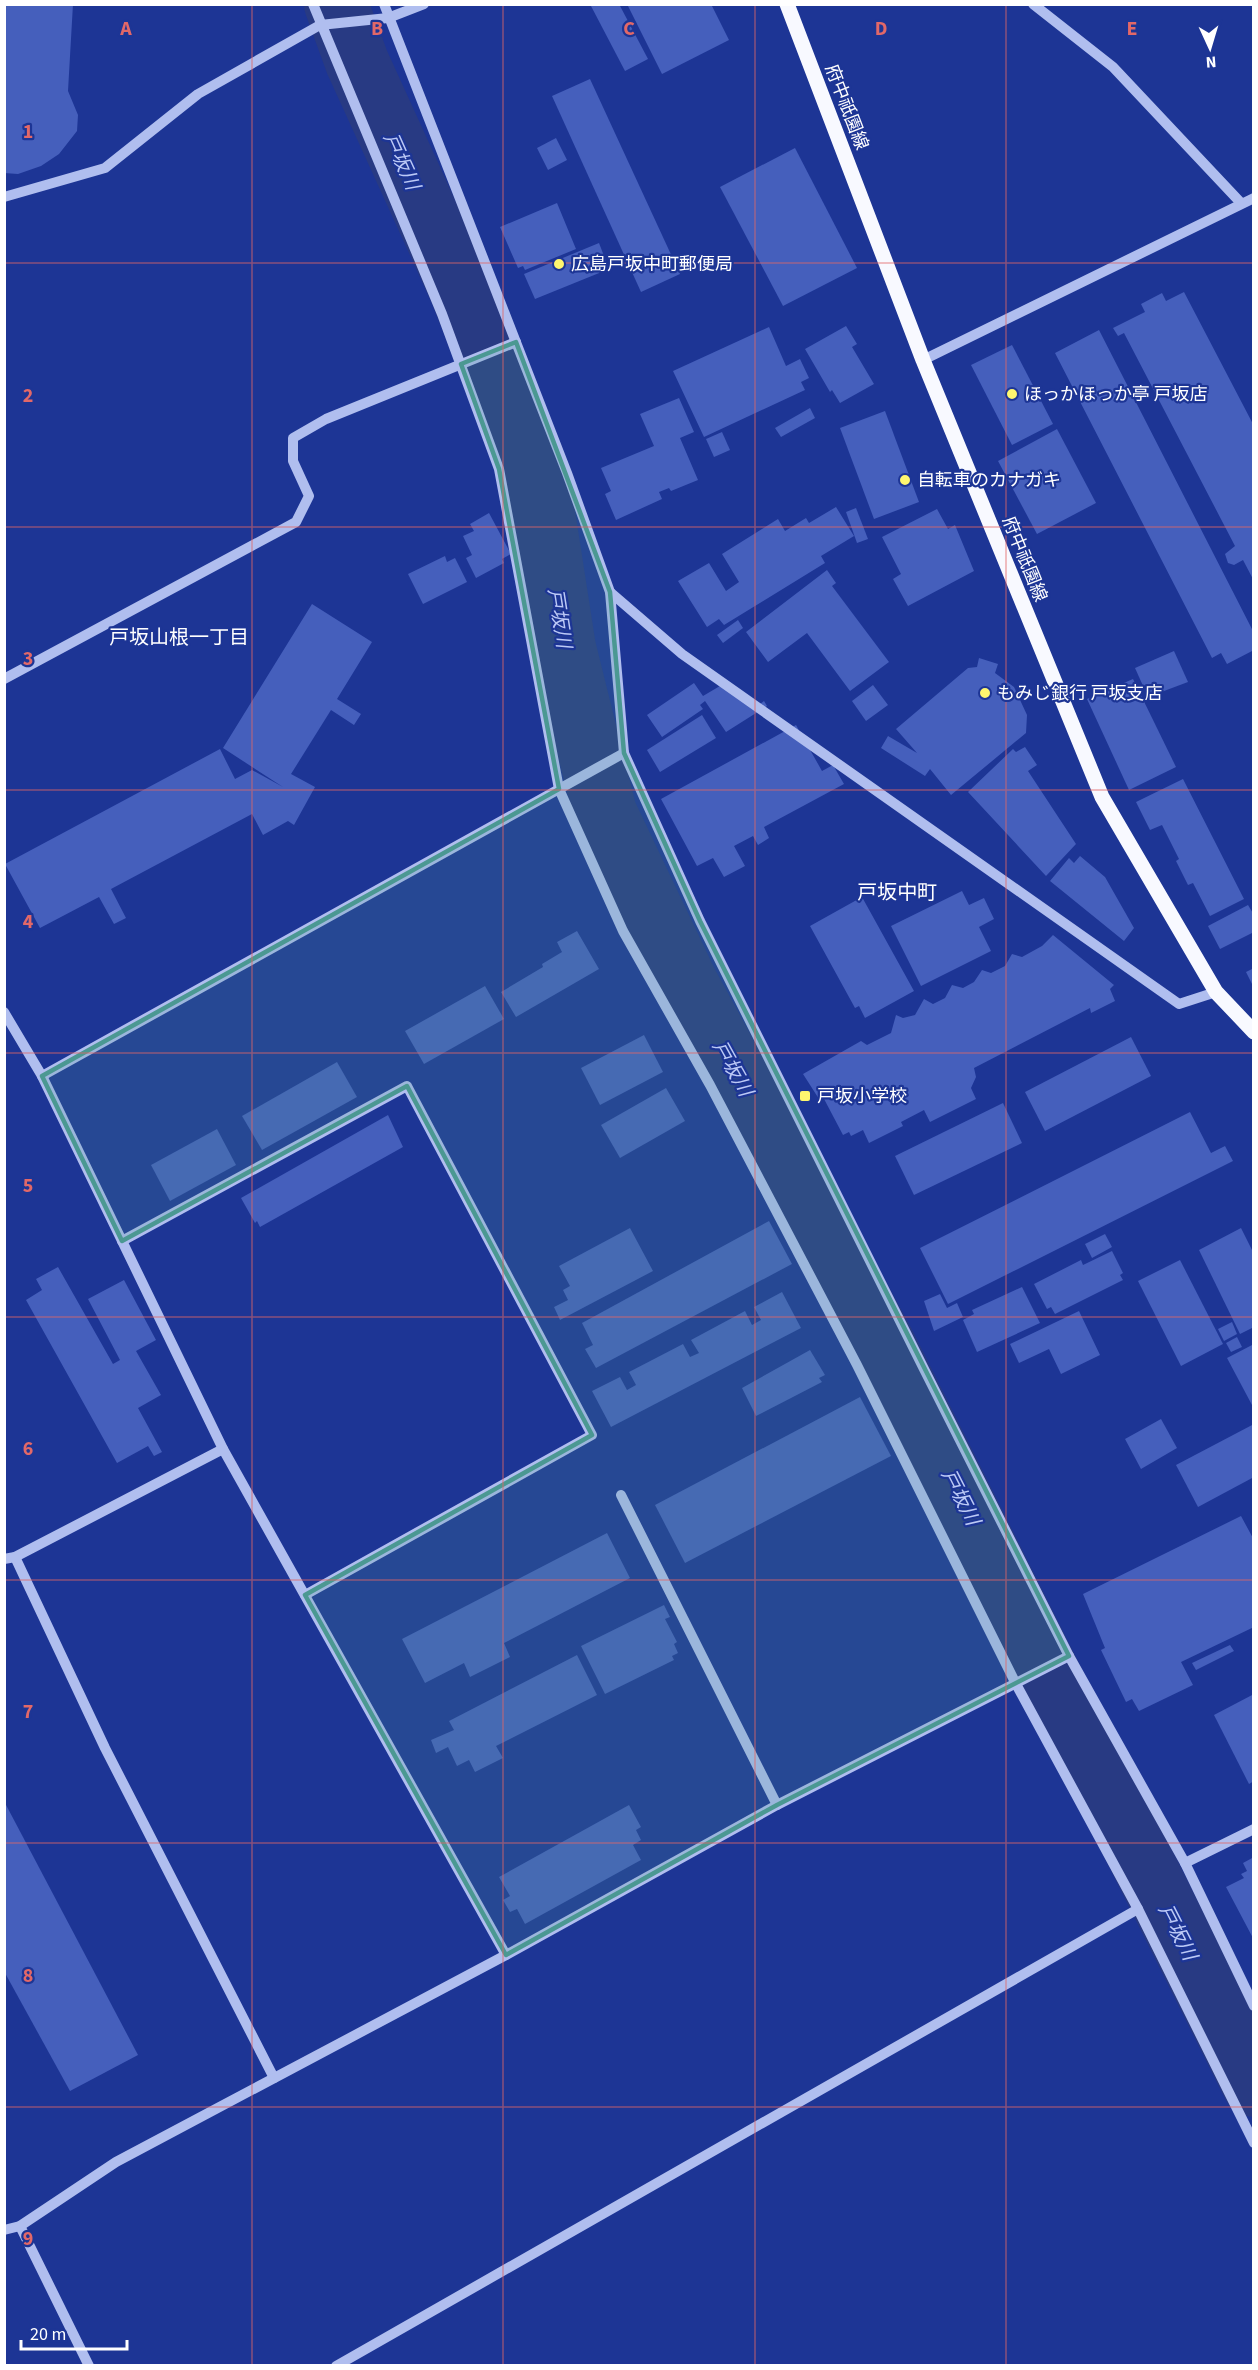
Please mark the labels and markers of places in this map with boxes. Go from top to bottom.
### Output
place label: 広島戸坂中町郵便局 [571,252,733,277]
marker: 広島戸坂中町郵便局 [552,257,566,271]
place label: ほっかほっか亭 戸坂店 [1024,382,1208,407]
marker: ほっかほっか亭 戸坂店 [1005,387,1019,401]
place label: 自転車のカナガキ [917,468,1061,493]
marker: 自転車のカナガキ [898,473,912,487]
place label: もみじ銀行 戸坂支店 [997,681,1163,706]
marker: もみじ銀行 戸坂支店 [978,686,992,700]
place label: 戸坂小学校 [817,1084,907,1109]
marker: 戸坂小学校 [798,1089,812,1103]

